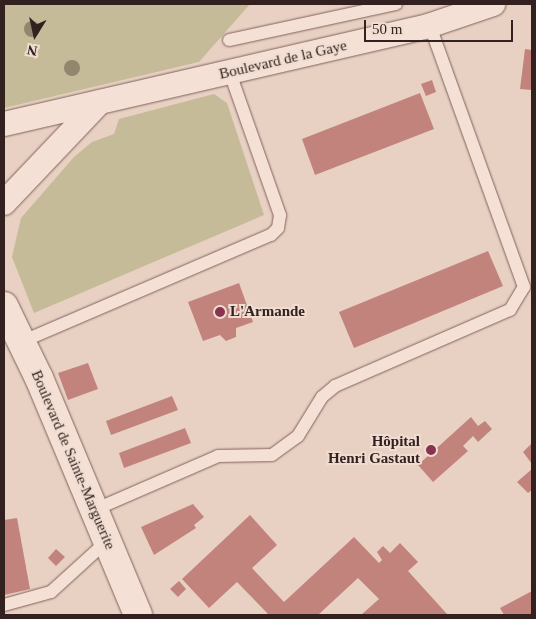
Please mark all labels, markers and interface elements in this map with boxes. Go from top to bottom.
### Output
north arrow [10,10,60,60]
scale bar [366,10,515,42]
text: 50 m [372,21,402,37]
street label: Boulevard de la Gaye [217,37,349,83]
text: N [26,42,39,59]
place label: L'Armande [230,303,305,321]
marker: L'Armande [214,306,226,318]
street label: Boulevard de Sainte-Marguerite [27,368,119,552]
place label: Hôpital Henri Gastaut [328,432,420,467]
marker: Hôpital Henri Gastaut [424,443,438,457]

